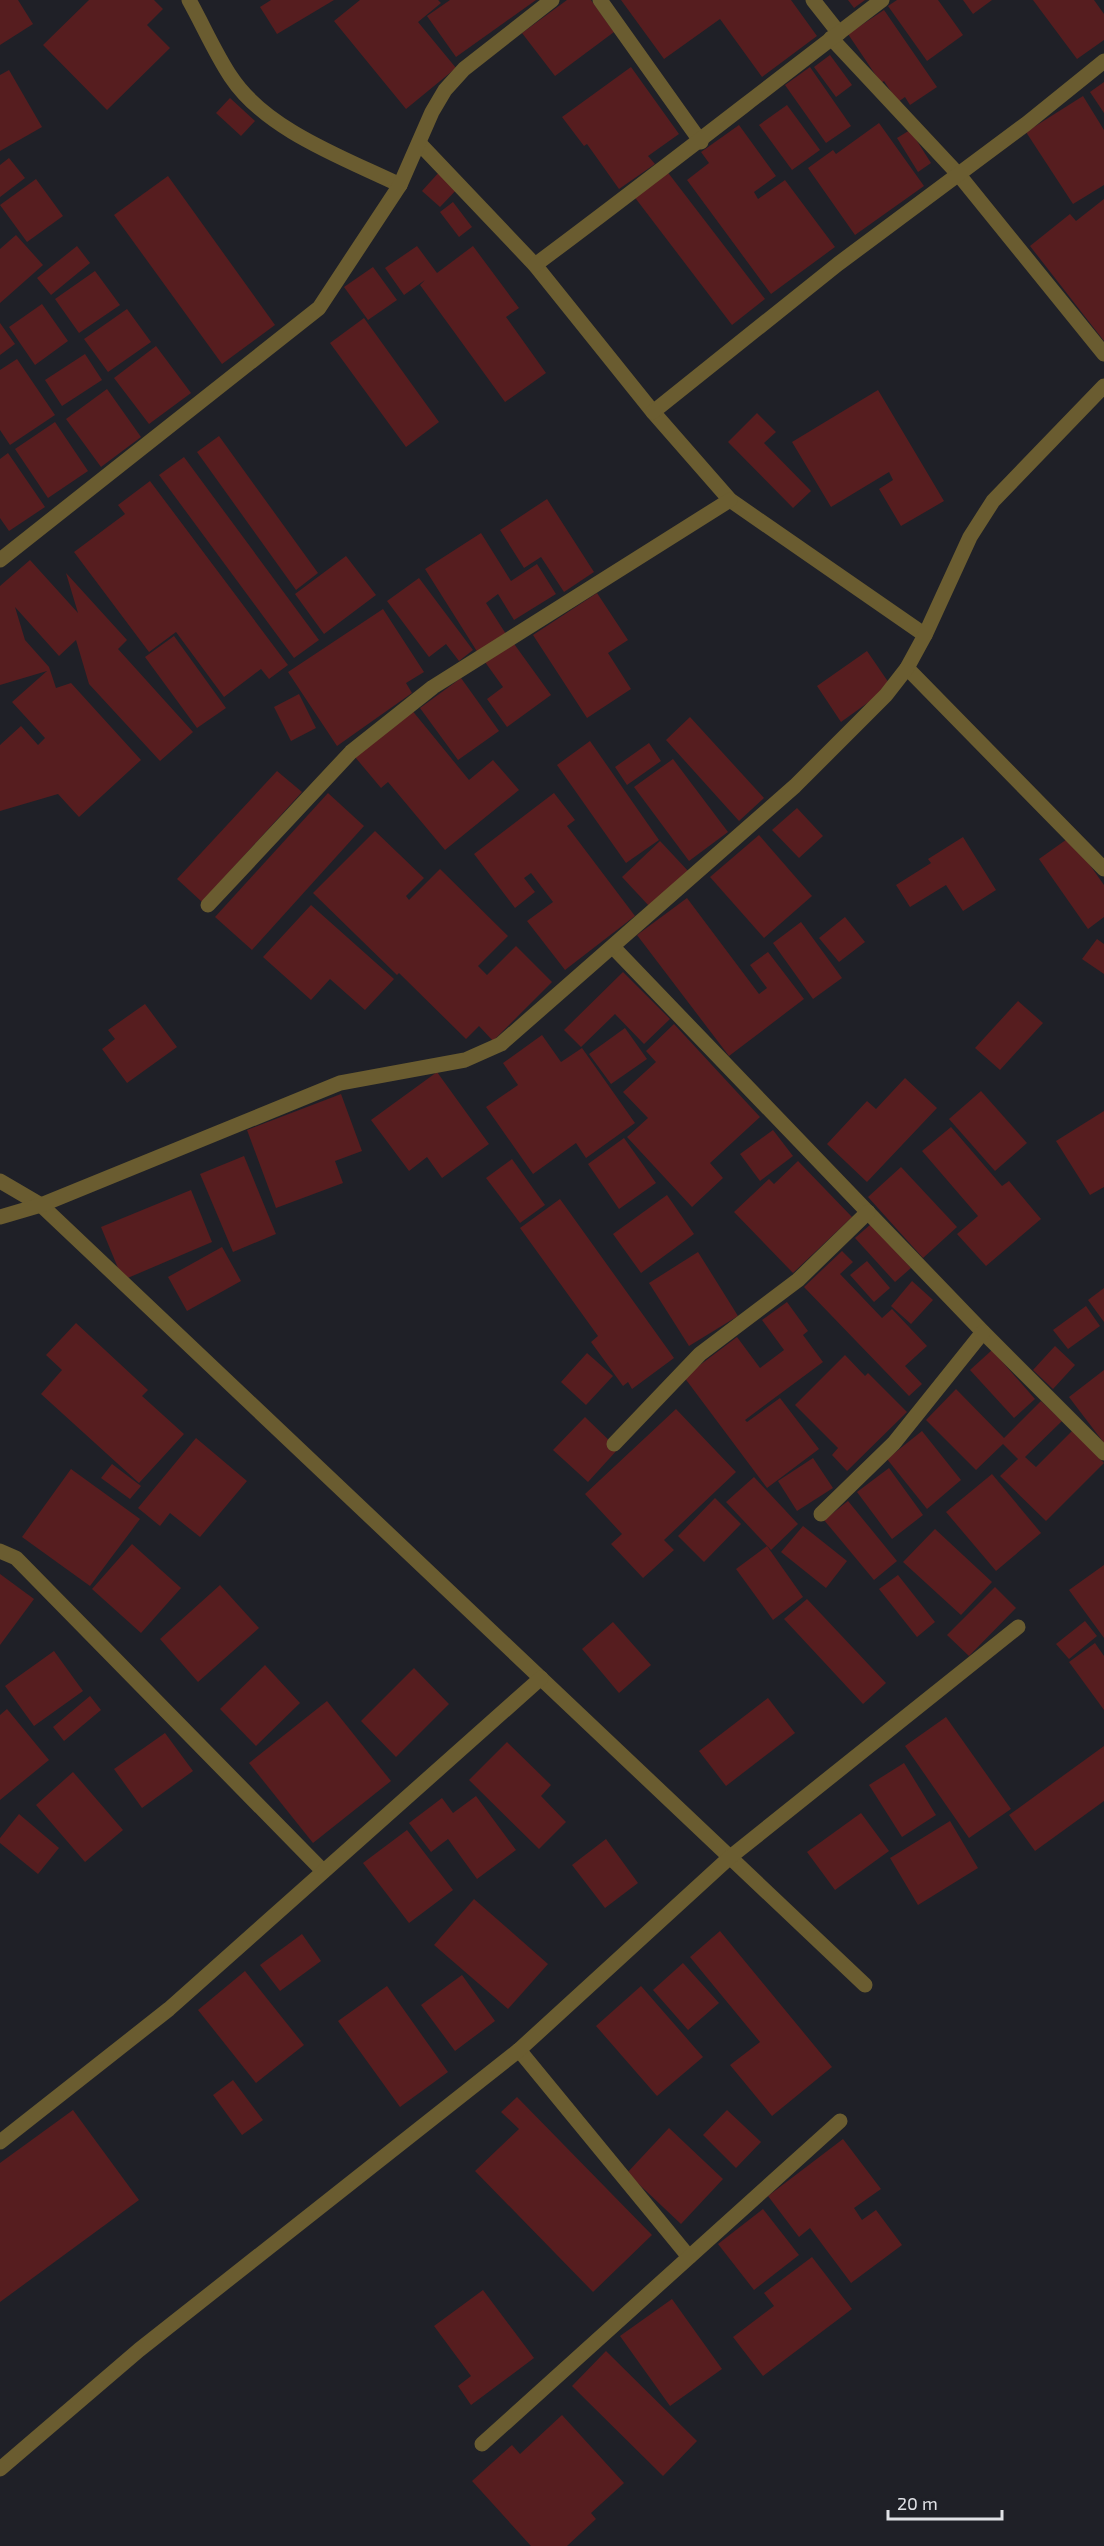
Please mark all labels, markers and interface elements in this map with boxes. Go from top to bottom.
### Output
scale bar [888,2483,1002,2521]
text: 20 m [897,2492,938,2514]

